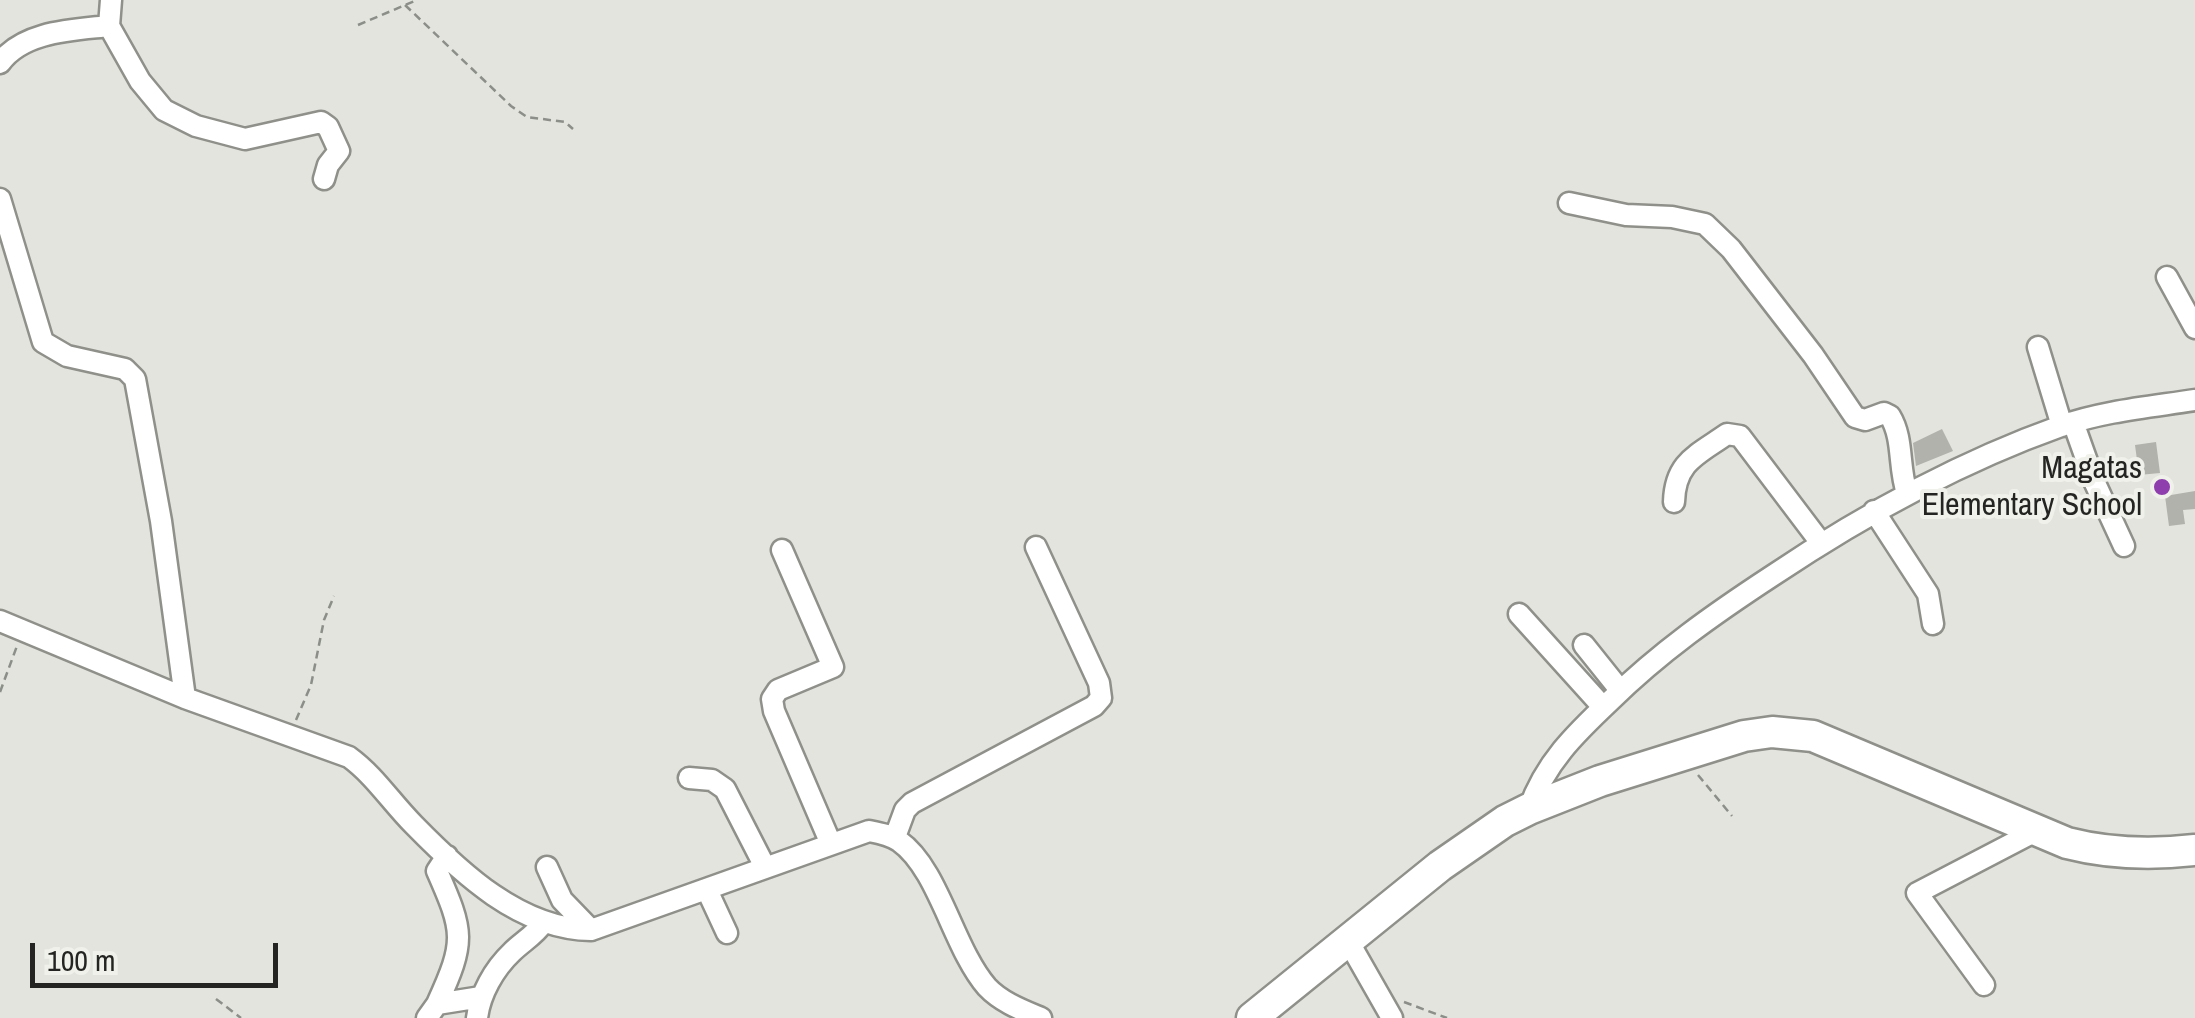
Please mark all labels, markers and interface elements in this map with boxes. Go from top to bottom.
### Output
place label: Magatas Elementary School [1922,450,2142,525]
marker: Magatas Elementary School [2151,476,2173,498]
scale bar [35,923,282,985]
text: 100 m [47,940,115,980]

